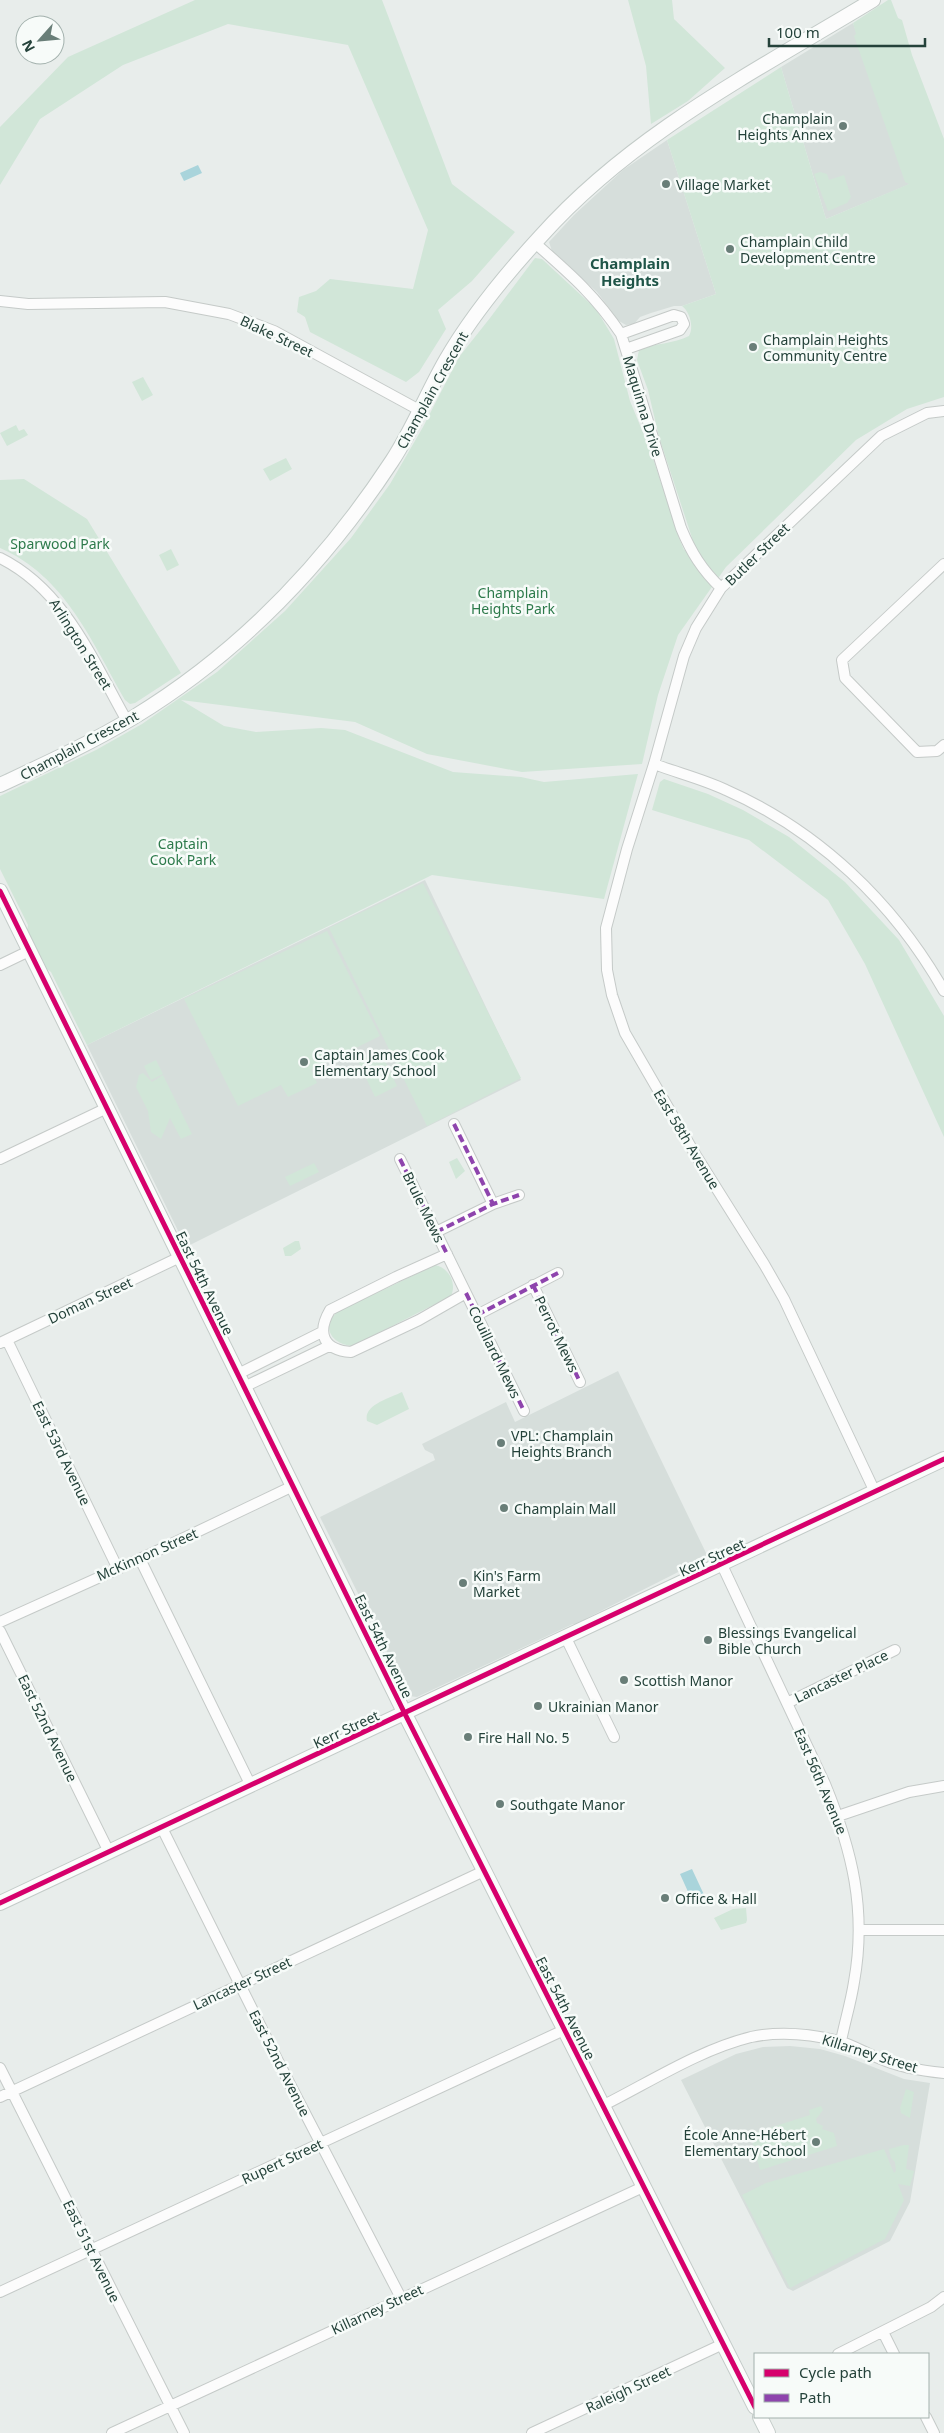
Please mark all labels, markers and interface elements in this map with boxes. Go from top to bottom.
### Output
north arrow [15,15,65,65]
scale bar [769,15,925,47]
text: 100 m [776,22,820,42]
text: N [17,37,39,56]
place label: Champlain Heights Annex [737,109,834,144]
marker: Champlain Heights Annex [837,120,849,132]
place label: Village Market [676,175,770,194]
marker: Village Market [660,178,672,190]
place label: Champlain Child Development Centre [740,232,876,267]
marker: Champlain Child Development Centre [724,243,736,255]
district label: Champlain Heights [590,253,670,290]
street label: Blake Street [237,311,317,361]
street label: Champlain Crescent [392,328,472,452]
place label: Champlain Heights Community Centre [763,330,889,365]
marker: Champlain Heights Community Centre [747,341,759,353]
street label: Maquinna Drive [619,353,667,459]
street label: Butler Street [721,518,793,590]
park label: Sparwood Park [10,534,110,553]
park label: Champlain Heights Park [471,583,556,618]
street label: Arlington Street [45,595,117,693]
street label: Champlain Crescent [16,706,142,784]
park label: Captain Cook Park [150,834,217,869]
place label: Captain James Cook Elementary School [314,1045,445,1080]
marker: Captain James Cook Elementary School [298,1056,310,1068]
street label: East 58th Avenue [650,1085,724,1193]
street label: Brule Mews [399,1168,449,1246]
street label: East 54th Avenue [172,1228,238,1338]
street label: Doman Street [45,1272,135,1328]
street label: Perrot Mews [530,1293,584,1376]
street label: Couillard Mews [464,1303,526,1402]
street label: East 53rd Avenue [28,1398,96,1508]
place label: VPL: Champlain Heights Branch [511,1426,613,1461]
marker: VPL: Champlain Heights Branch [495,1437,507,1449]
place label: Champlain Mall [514,1499,616,1518]
marker: Champlain Mall [498,1502,510,1514]
street label: McKinnon Street [93,1523,201,1585]
street label: Kerr Street [676,1533,748,1581]
place label: Kin's Farm Market [473,1566,541,1601]
marker: Kin's Farm Market [457,1577,469,1589]
street label: East 54th Avenue [351,1591,417,1701]
place label: Blessings Evangelical Bible Church [718,1623,857,1658]
marker: Blessings Evangelical Bible Church [702,1634,714,1646]
street label: Lancaster Place [791,1645,891,1707]
street label: East 52nd Avenue [14,1671,82,1785]
place label: Scottish Manor [634,1671,733,1690]
marker: Scottish Manor [618,1674,630,1686]
place label: Ukrainian Manor [548,1697,659,1716]
marker: Ukrainian Manor [532,1700,544,1712]
street label: Kerr Street [310,1705,382,1753]
street label: East 56th Avenue [790,1725,852,1837]
place label: Fire Hall No. 5 [478,1728,570,1747]
marker: Fire Hall No. 5 [462,1731,474,1743]
place label: Southgate Manor [510,1795,625,1814]
marker: Southgate Manor [494,1798,506,1810]
place label: Office & Hall [675,1889,757,1908]
marker: Office & Hall [659,1892,671,1904]
street label: Lancaster Street [190,1952,294,2014]
street label: East 54th Avenue [532,1953,600,2063]
street label: East 52nd Avenue [245,2007,315,2120]
street label: Killarney Street [820,2029,920,2077]
place label: École Anne-Hébert Elementary School [684,2125,806,2160]
street label: Rupert Street [238,2134,326,2188]
marker: École Anne-Hébert Elementary School [810,2136,822,2148]
street label: East 51st Avenue [59,2197,125,2305]
street label: Killarney Street [328,2279,426,2339]
legend [754,2353,929,2418]
street label: Raleigh Street [582,2361,674,2417]
text: Cycle path [799,2362,872,2382]
text: Path [799,2387,831,2407]

